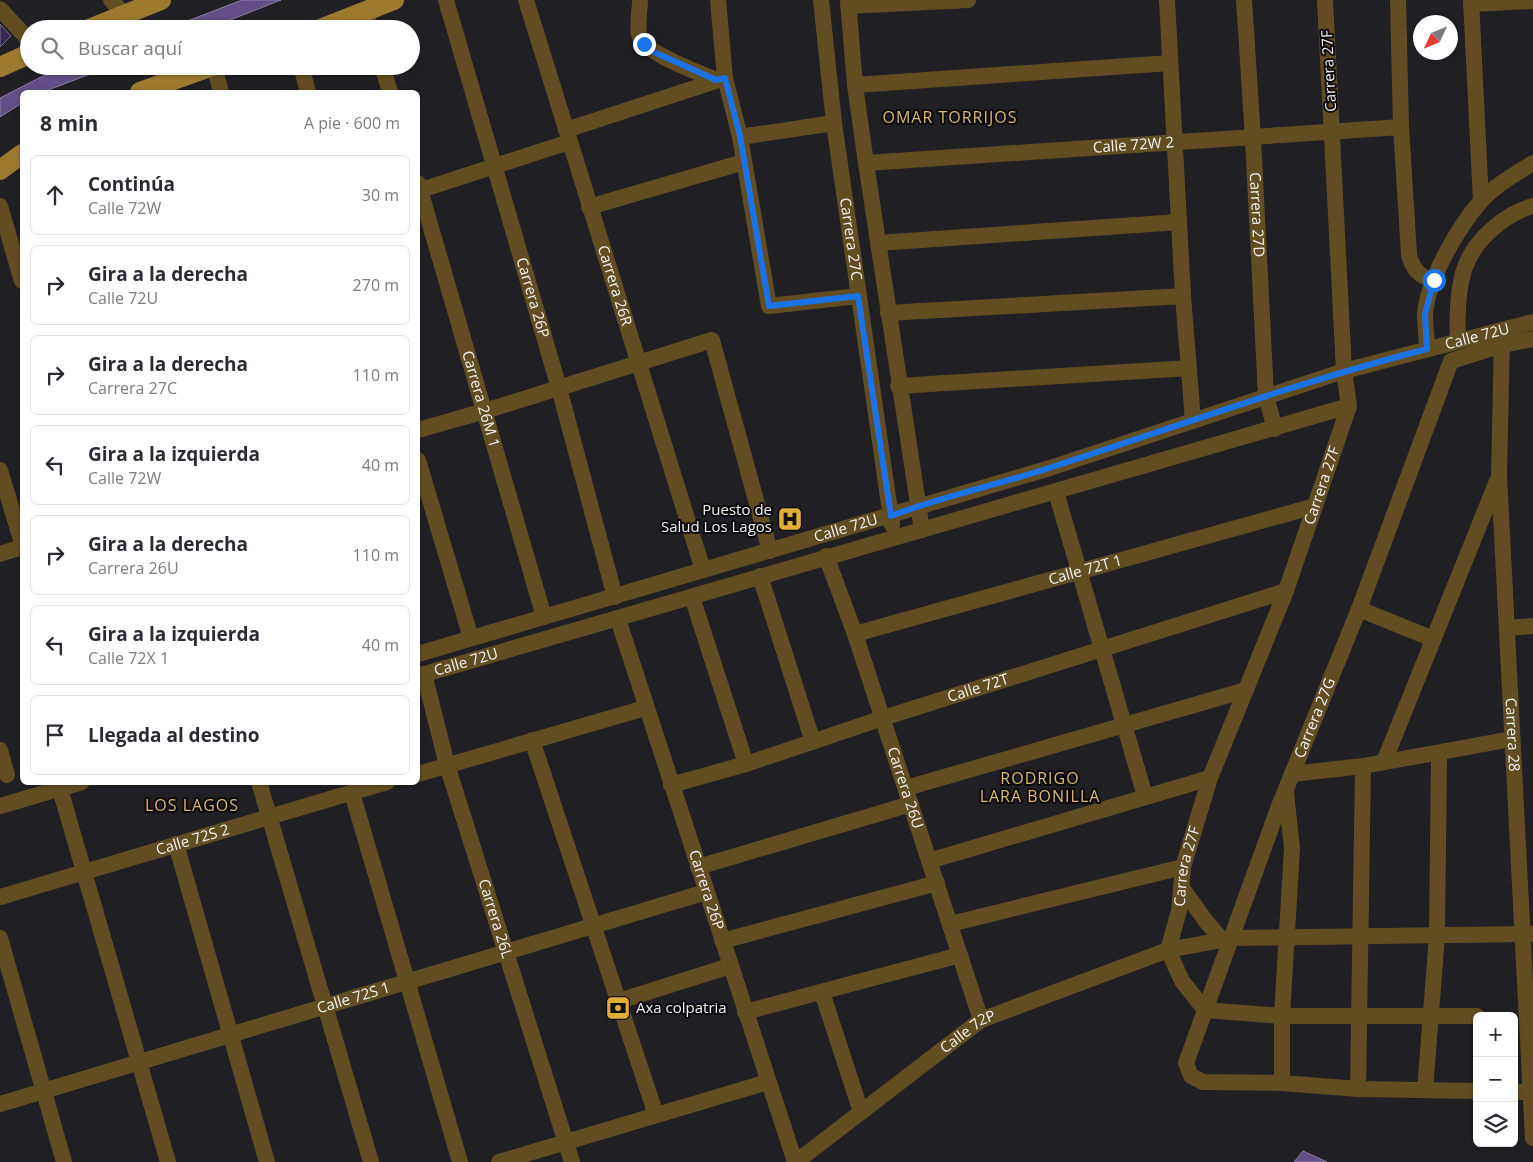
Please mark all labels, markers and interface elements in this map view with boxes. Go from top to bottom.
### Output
north arrow [1413,15,1458,60]
search box [20,20,420,75]
street label: Carrera 27F [1316,29,1340,112]
route end [633,33,656,56]
icon: search [38,34,66,62]
text: Buscar aquí [78,35,182,61]
district label: OMAR TORRIJOS [883,106,1017,128]
text: 8 min [40,109,98,137]
text: A pie · 600 m [304,112,400,134]
street label: Calle 72W 2 [1092,131,1175,157]
text: Continúa [88,171,175,197]
street label: Carrera 27D [1246,172,1270,257]
icon: ahead [41,181,69,209]
text: 30 m [362,184,399,206]
street label: Carrera 27C [836,196,868,282]
text: Calle 72W [88,197,161,219]
street label: Carrera 26R [594,242,638,329]
street label: Carrera 26P [512,255,555,340]
text: Gira a la derecha [88,261,248,287]
route start [1423,269,1446,292]
icon: right [41,271,69,299]
text: 270 m [353,274,399,296]
text: Calle 72U [88,287,158,309]
street label: Calle 72U [1443,318,1511,353]
street label: Carrera 26M 1 [458,348,505,450]
text: Gira a la derecha [88,351,248,377]
icon: right [41,361,69,389]
text: 110 m [353,364,399,386]
text: Carrera 27C [88,377,177,399]
text: Gira a la izquierda [88,441,260,467]
street label: Carrera 27F [1298,443,1344,527]
icon: left [41,451,69,479]
text: 40 m [362,454,399,476]
text: Calle 72W [88,467,161,489]
place label: Puesto de Salud Los Lagos [661,499,772,536]
hospital icon: Puesto de Salud Los Lagos [777,506,803,532]
street label: Calle 72U [811,508,880,546]
text: Gira a la derecha [88,531,248,557]
icon: right [41,541,69,569]
text: 110 m [353,544,399,566]
street label: Calle 72T 1 [1046,549,1124,589]
text: Carrera 26U [88,557,179,579]
text: Gira a la izquierda [88,621,260,647]
icon: left [41,631,69,659]
text: 40 m [362,634,399,656]
street label: Calle 72U [431,642,500,680]
text: Calle 72X 1 [88,647,169,669]
street label: Calle 72T [945,668,1012,706]
street label: Carrera 27G [1289,674,1339,761]
street label: Carrera 28 [1501,697,1525,772]
icon: arrive [41,721,69,749]
text: Llegada al destino [88,722,260,748]
street label: Carrera 26U [883,744,929,831]
district label: RODRIGO LARA BONILLA [980,767,1100,807]
district label: LOS LAGOS [145,794,239,816]
street label: Calle 72S 2 [153,818,231,859]
street label: Carrera 27F [1168,823,1204,907]
street label: Carrera 26P [685,847,730,932]
street label: Carrera 26L [475,876,518,961]
street label: Calle 72S 1 [314,976,392,1017]
bank icon: Axa colpatria [605,995,631,1021]
place label: Axa colpatria [636,997,727,1017]
street label: Calle 72P [935,1005,998,1057]
map controls [1473,1012,1518,1147]
button: + [1473,1012,1518,1057]
button: − [1473,1057,1518,1102]
button: layers [1473,1102,1518,1147]

